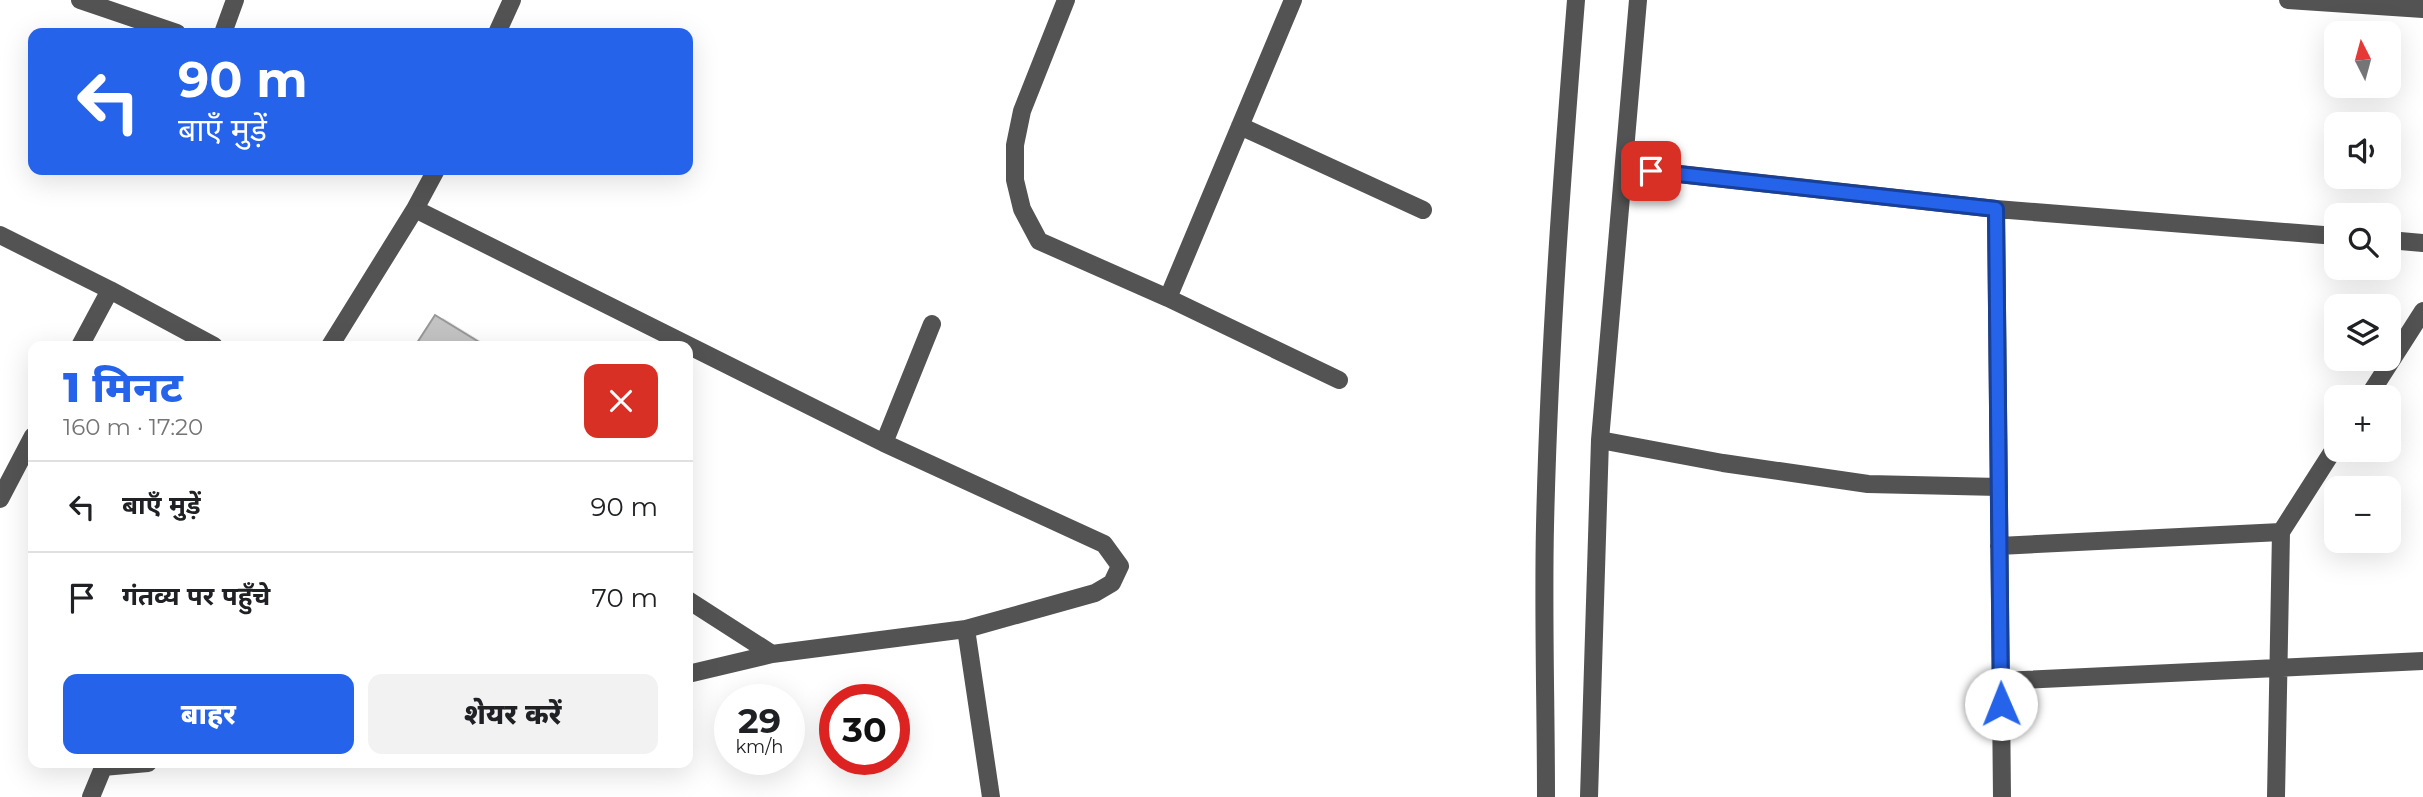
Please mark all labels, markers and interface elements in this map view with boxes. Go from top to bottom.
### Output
north arrow [2324,21,2401,98]
map controls [2324,21,2401,553]
text: 90 m [178,50,308,109]
icon: left [63,56,154,147]
text: बाएँ मुड़ें [178,110,267,149]
button: sound [2324,112,2401,189]
pin [1621,141,1681,201]
icon: arrive [1632,152,1670,190]
button: search [2324,203,2401,280]
button: layers [2324,294,2401,371]
text: 1 मिनट [63,361,183,413]
button: close [584,364,658,438]
button: + [2324,385,2401,462]
text: 160 m · 17:20 [63,413,203,441]
button: − [2324,476,2401,553]
icon: left [63,488,101,526]
text: बाएँ मुड़ें [122,489,201,521]
text: 90 m [591,491,658,523]
icon: arrive [63,579,101,617]
text: गंतव्य पर पहुँचे [122,580,270,612]
text: 70 m [592,582,658,614]
position arrow [1964,667,2038,741]
button: बाहर [63,674,354,754]
button: शेयर करें [368,674,658,754]
speed limit sign: 30 [819,684,910,775]
text: 29 [738,699,781,742]
text: km/h [735,736,784,758]

